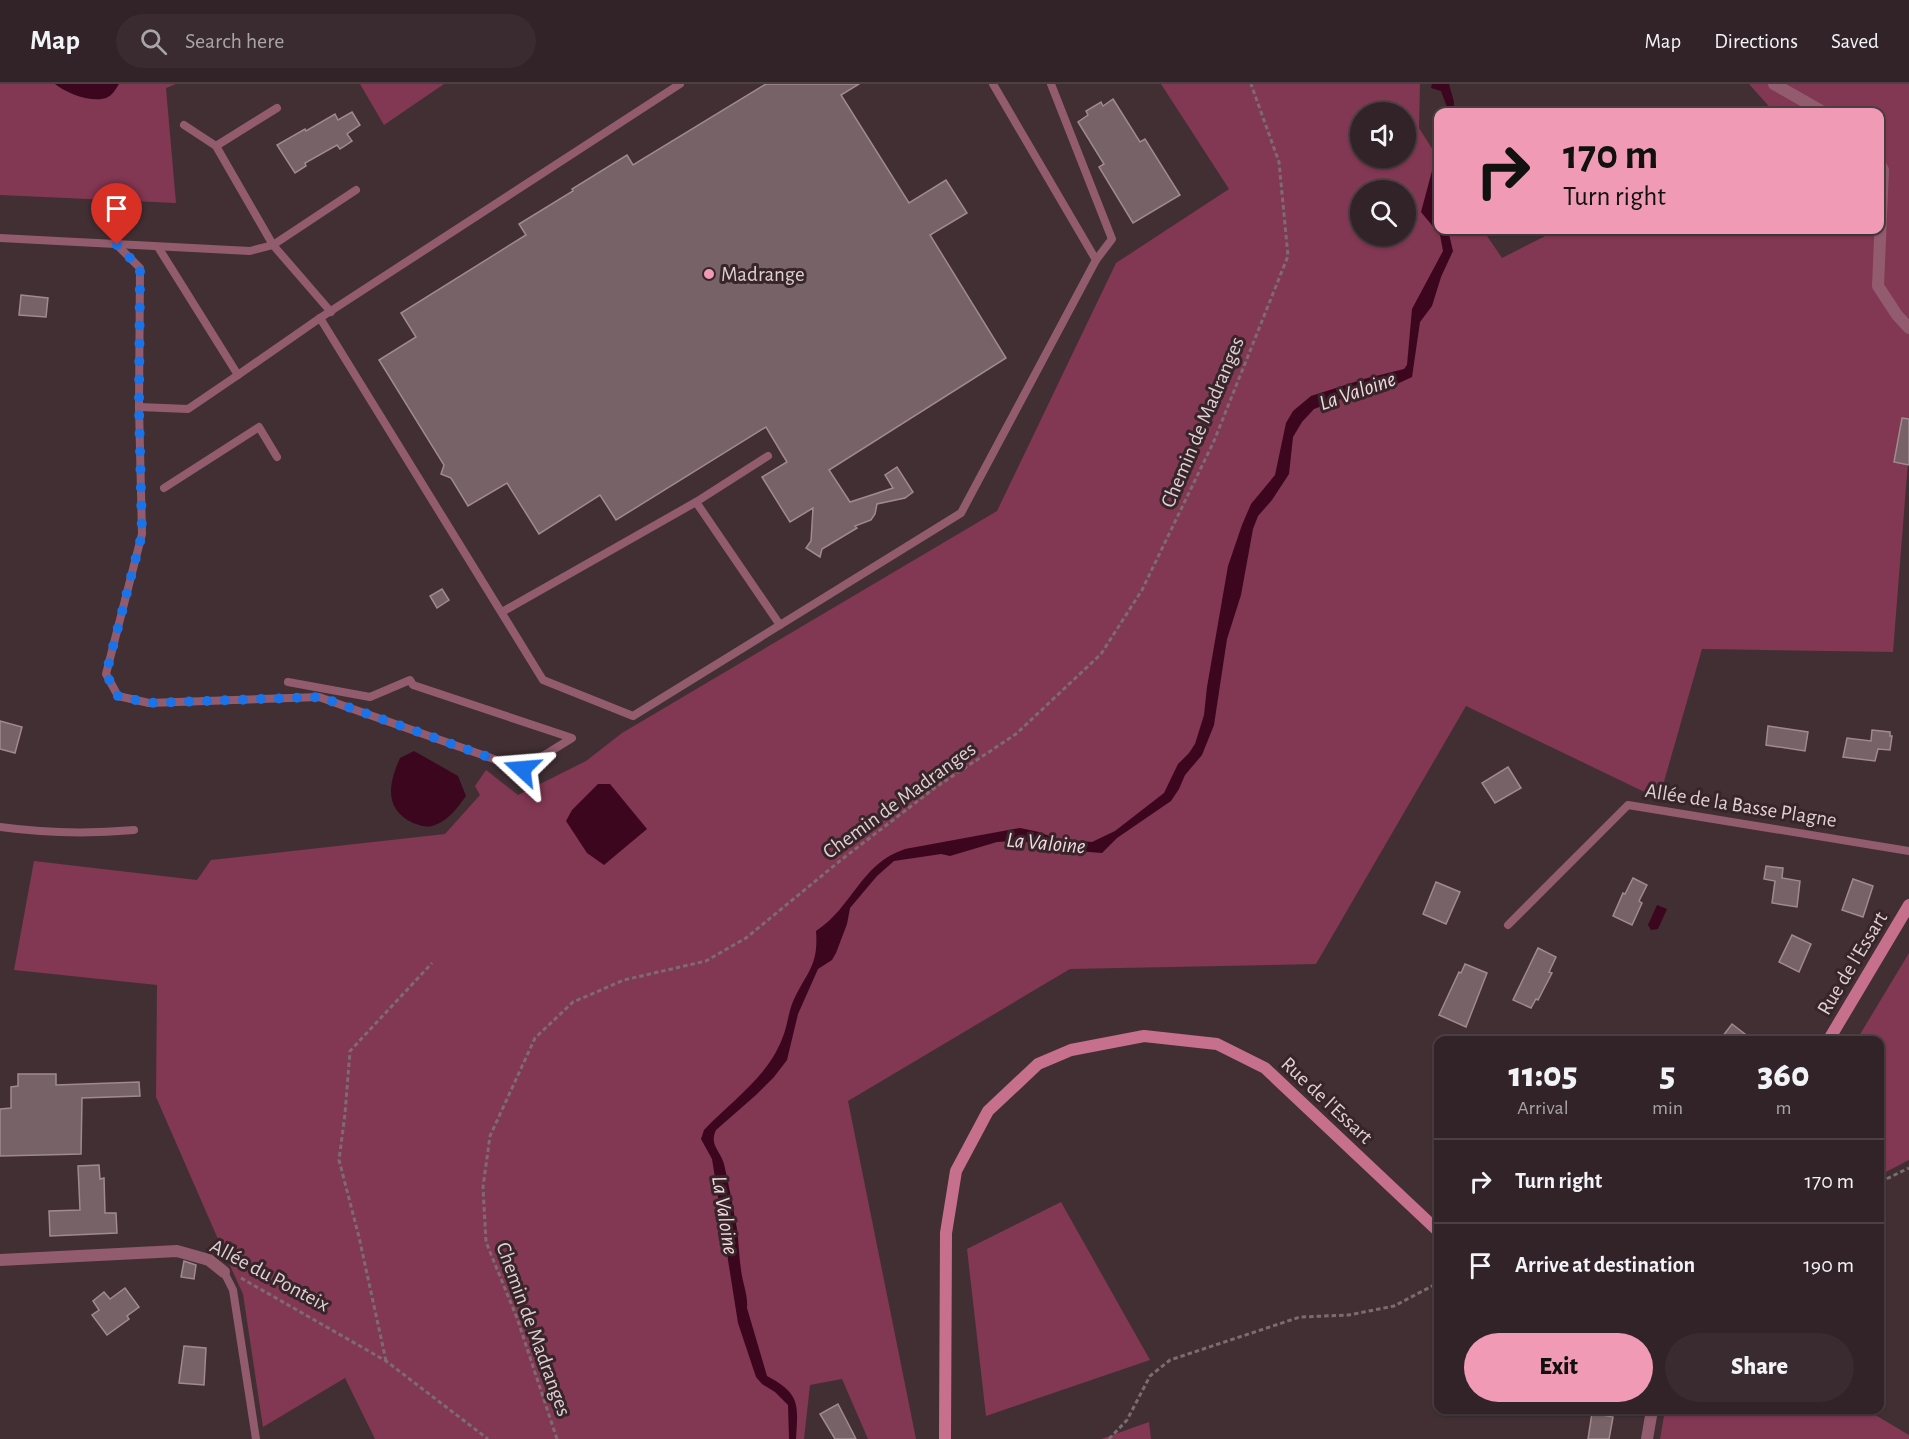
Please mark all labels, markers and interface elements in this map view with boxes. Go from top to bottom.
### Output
search box [116,14,536,68]
icon: search [137,25,170,58]
text: Map [30,27,80,55]
text: Search here [185,30,284,52]
text: Map [1645,31,1681,52]
text: Directions [1714,31,1798,52]
text: Saved [1831,31,1879,52]
map controls [1350,102,1416,246]
button: sound [1350,102,1416,168]
icon: right [1464,132,1542,210]
text: 170 m [1563,134,1658,176]
button: search [1350,180,1416,246]
pin [91,183,142,245]
text: Turn right [1563,183,1666,210]
icon: arrive [100,192,133,225]
place label: Madrange [721,264,805,285]
marker: Madrange [702,267,716,281]
street label: Chemin de Madranges [1157,334,1248,511]
water label: La Valoine [1316,368,1398,414]
position arrow [490,737,554,801]
street label: Chemin de Madranges [819,738,980,863]
street label: Allée de la Basse Plagne [1644,780,1838,831]
water label: La Valoine [1005,829,1086,857]
street label: Rue de l'Essart [1813,908,1892,1019]
street label: Rue de l'Essart [1277,1053,1377,1148]
text: 11:05 [1508,1057,1578,1093]
text: 5 [1660,1057,1675,1093]
text: 360 [1757,1057,1810,1093]
text: Arrival [1517,1098,1569,1118]
text: min [1652,1098,1683,1118]
text: m [1776,1098,1792,1118]
icon: right [1464,1165,1497,1198]
text: Turn right [1515,1170,1602,1192]
text: 170 m [1804,1170,1854,1192]
water label: La Valoine [708,1174,742,1256]
street label: Allée du Ponteix [207,1235,333,1316]
street label: Chemin de Madranges [492,1239,575,1419]
icon: arrive [1464,1249,1497,1282]
text: Arrive at destination [1515,1254,1695,1276]
text: 190 m [1803,1254,1854,1276]
button: Exit [1464,1333,1653,1402]
button: Share [1665,1333,1854,1402]

